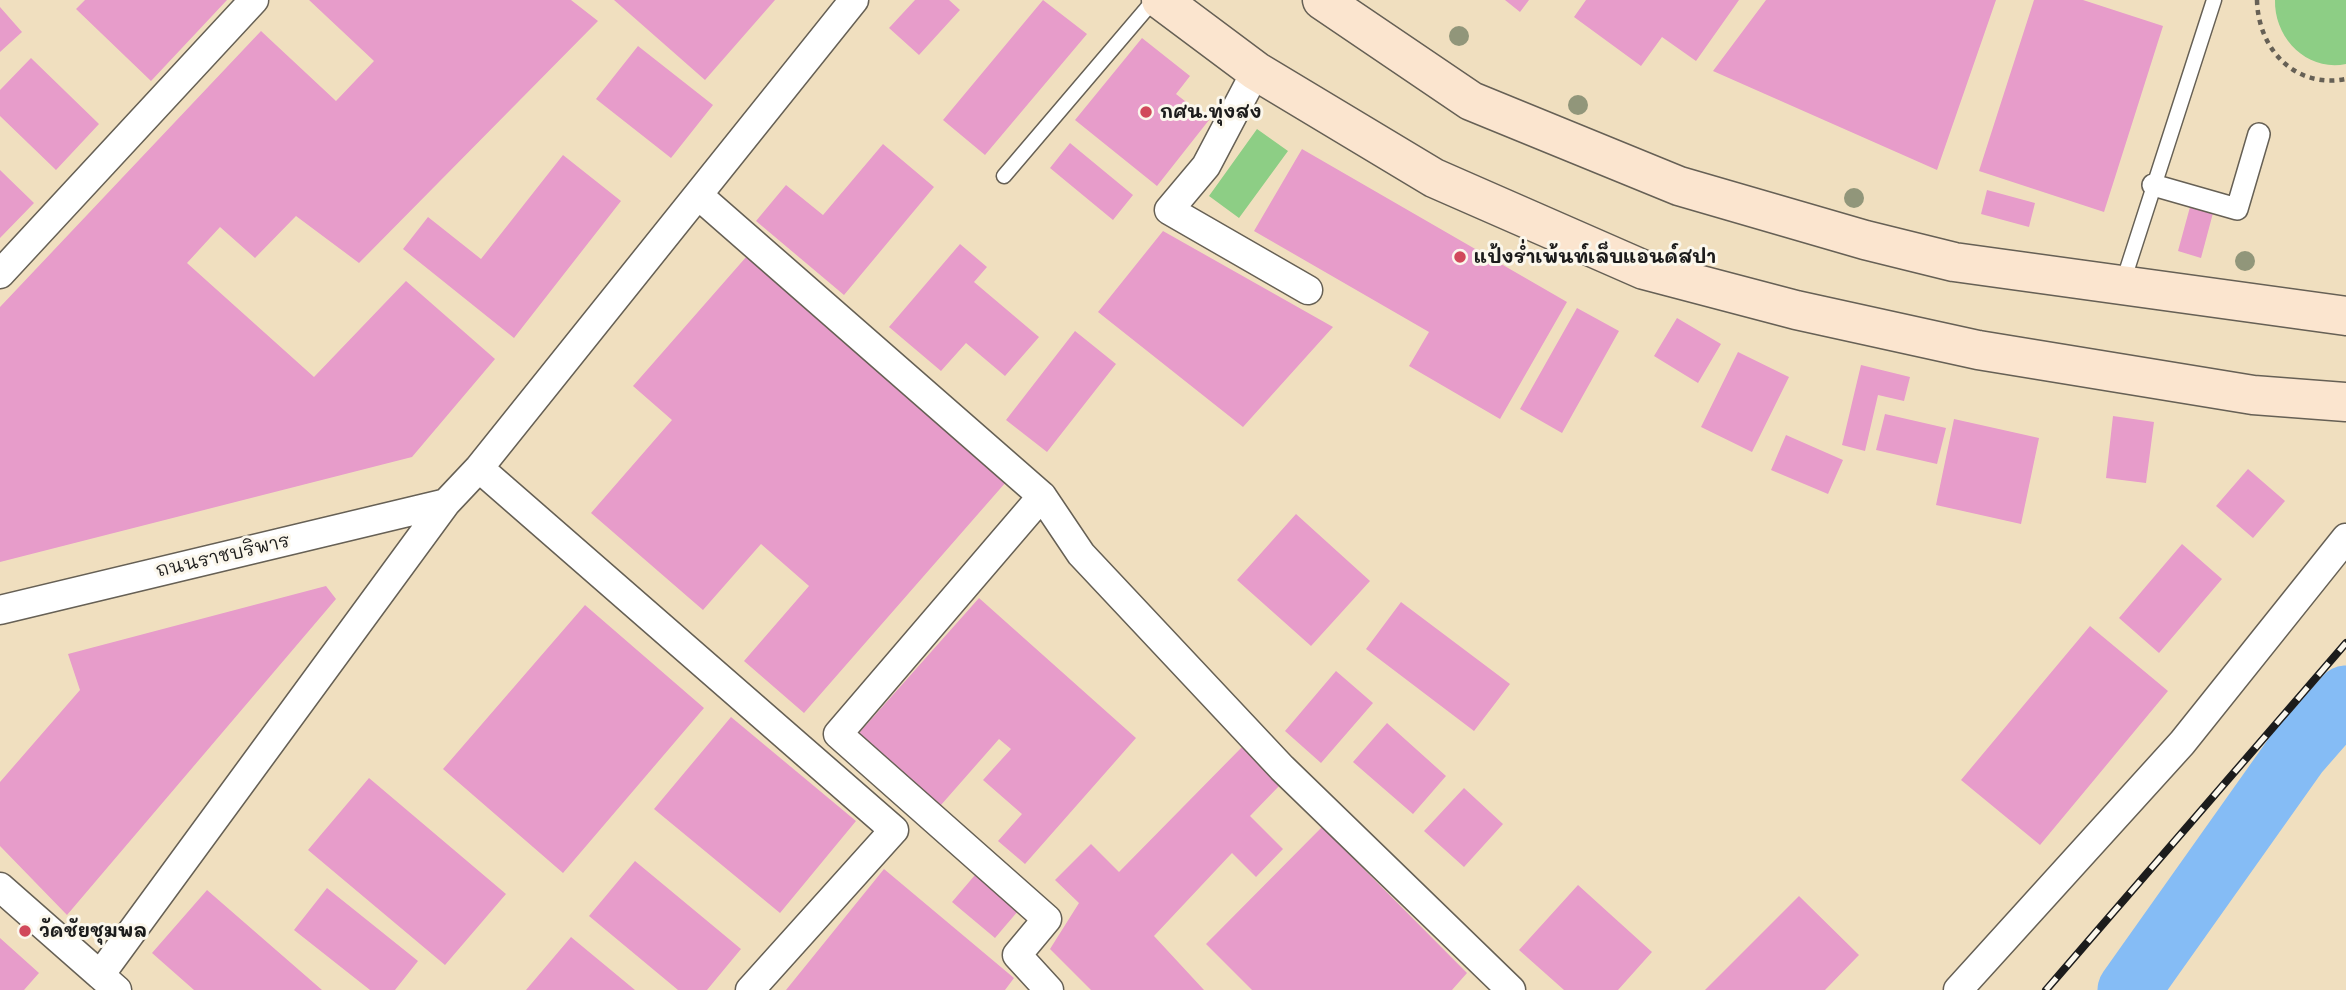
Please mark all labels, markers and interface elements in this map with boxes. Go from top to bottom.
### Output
place label: กศน.ทุ่งสง [1160,101,1261,123]
marker: กศน.ทุ่งสง [1138,104,1154,120]
place label: แป้งร่ำเพ้นท์เล็บแอนด์สปา [1474,246,1716,268]
marker: แป้งร่ำเพ้นท์เล็บแอนด์สปา [1452,249,1468,265]
street label: ถนนราชบริพาร [154,529,292,583]
place label: วัดชัยชุมพล [39,920,147,942]
marker: วัดชัยชุมพล [17,923,33,939]

